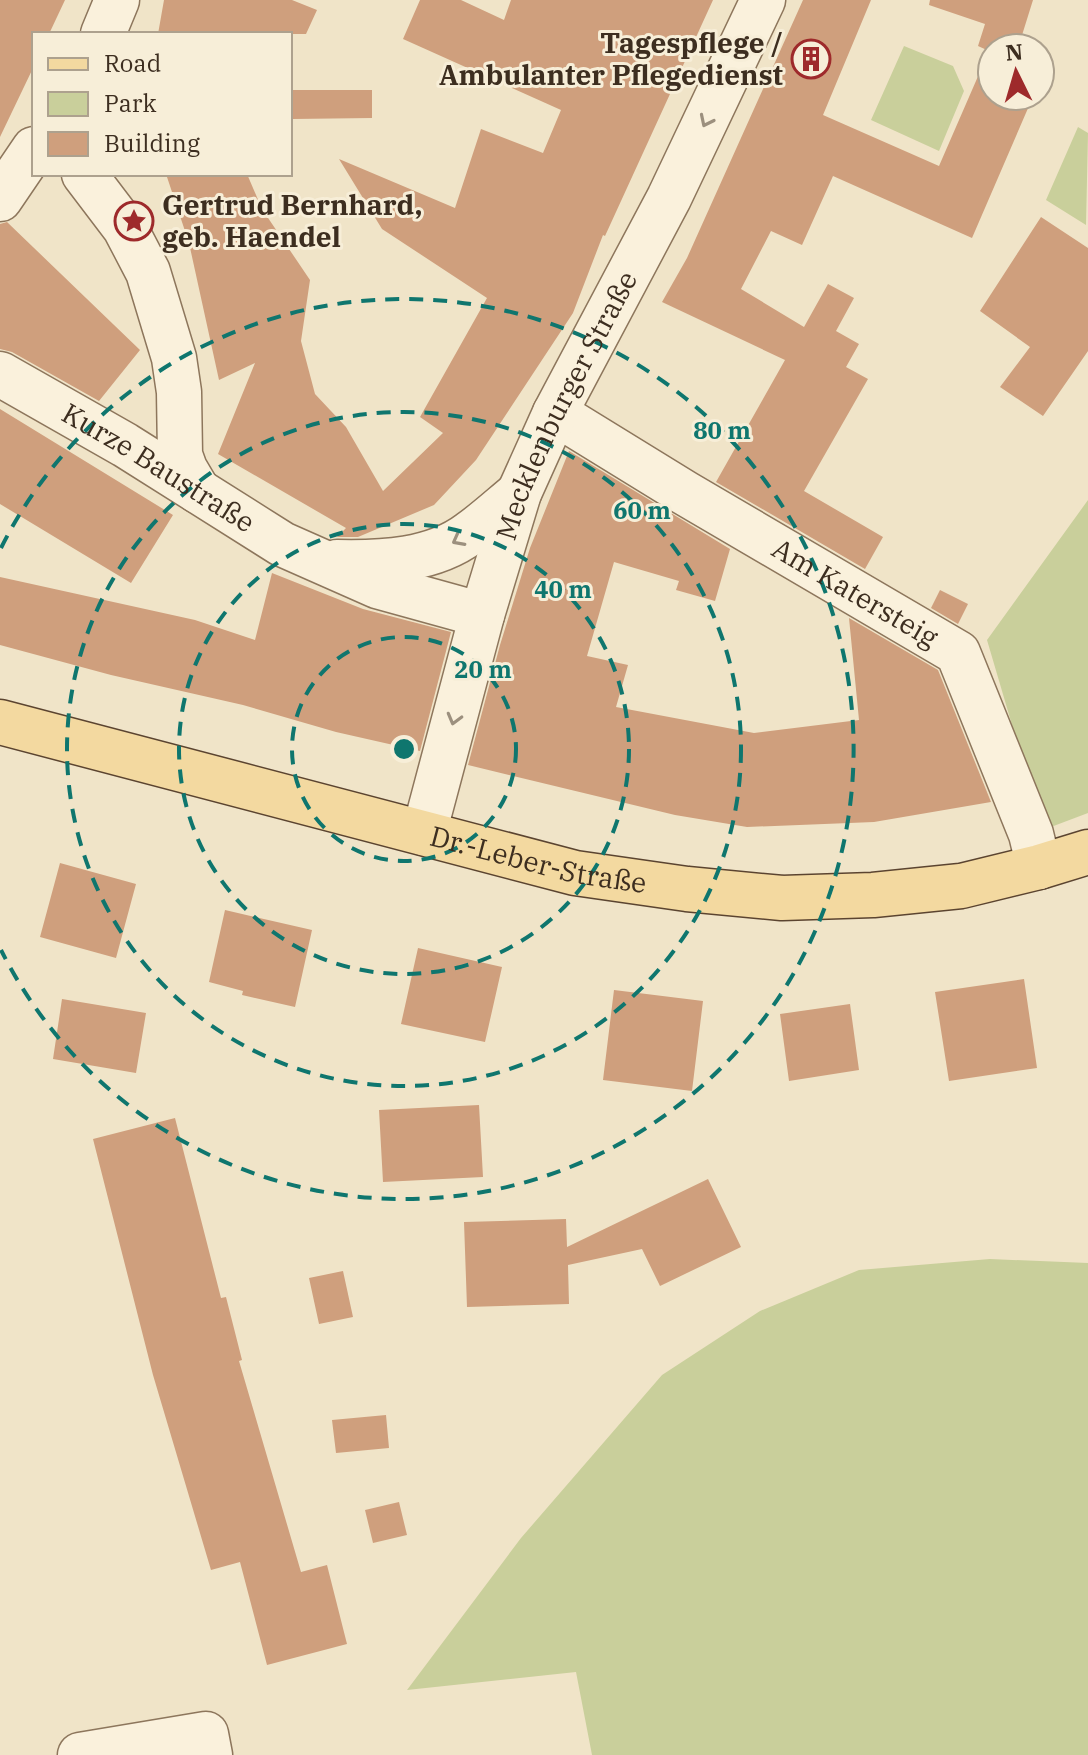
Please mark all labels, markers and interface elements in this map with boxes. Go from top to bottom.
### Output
place label: Tagespflege / Ambulanter Pflegedienst [439,24,783,93]
legend [32,32,292,176]
north arrow [976,32,1056,112]
text: N [1004,36,1024,67]
building icon: Tagespflege / Ambulanter Pflegedienst [790,38,832,80]
text: Road [104,47,161,79]
text: Park [104,87,156,119]
one-way arrow [700,113,716,127]
text: Building [104,127,200,159]
place label: Gertrud Bernhard, geb. Haendel [162,186,422,255]
place icon: Gertrud Bernhard, geb. Haendel [113,200,155,242]
street label: Mecklenburger Straße [487,264,645,544]
street label: Kurze Baustraße [56,394,262,540]
text: 80 m [693,414,751,446]
text: 60 m [613,494,671,526]
street label: Am Katersteig [766,529,945,655]
one-way arrow [451,531,466,546]
text: 40 m [534,573,592,605]
text: 20 m [454,653,512,685]
one-way arrow [447,712,464,726]
centre of rings [390,735,418,763]
street label: Dr.-Leber-Straße [426,817,649,901]

